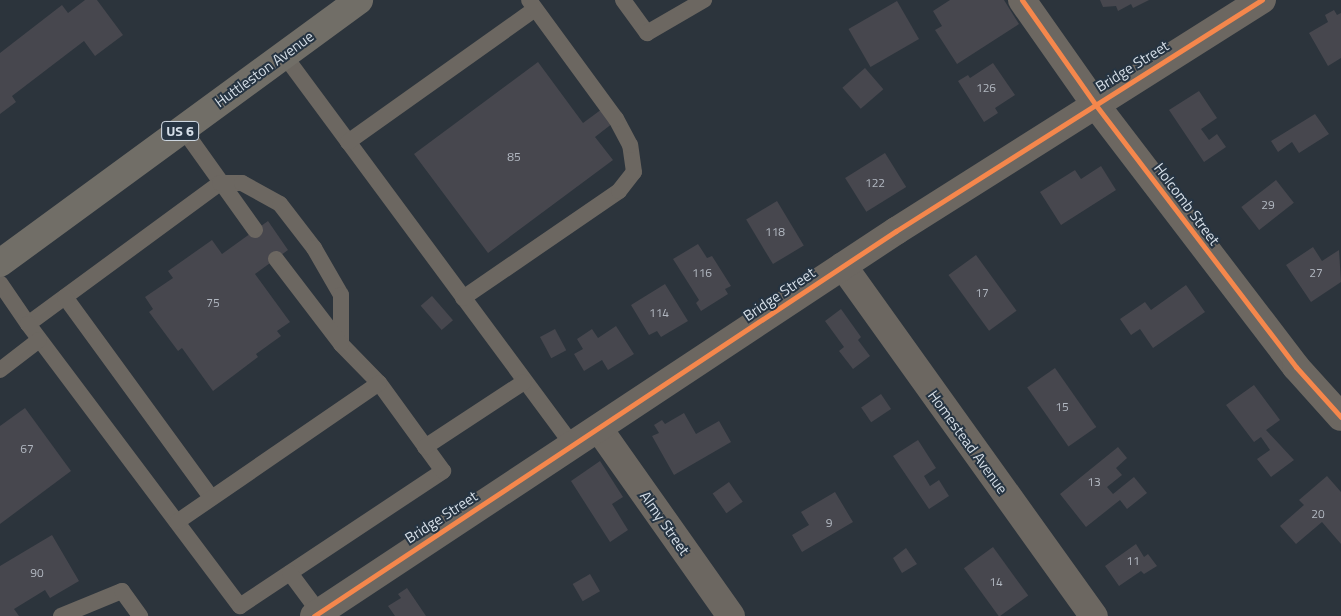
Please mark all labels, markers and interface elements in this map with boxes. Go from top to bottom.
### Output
street label: Huttleston Avenue [211,27,317,111]
street label: Bridge Street [1092,36,1172,96]
house number: 126 [976,81,996,95]
road number: US 6 [160,120,200,142]
house number: 85 [507,150,521,164]
street label: Holcomb Street [1150,159,1224,249]
house number: 122 [865,176,885,190]
house number: 29 [1261,198,1275,212]
house number: 118 [765,225,785,239]
street label: Bridge Street [740,263,818,325]
house number: 116 [692,266,712,280]
house number: 27 [1309,266,1323,280]
house number: 17 [975,286,989,300]
house number: 75 [206,296,220,310]
house number: 114 [649,306,669,320]
street label: Homestead Avenue [924,387,1012,497]
house number: 15 [1055,400,1069,414]
house number: 67 [20,442,34,456]
house number: 13 [1087,475,1101,489]
street label: Bridge Street [401,487,481,547]
street label: Almy Street [636,488,694,558]
house number: 20 [1311,507,1325,521]
house number: 9 [826,516,832,530]
house number: 11 [1126,554,1140,568]
house number: 90 [30,566,44,580]
house number: 14 [989,575,1003,589]

